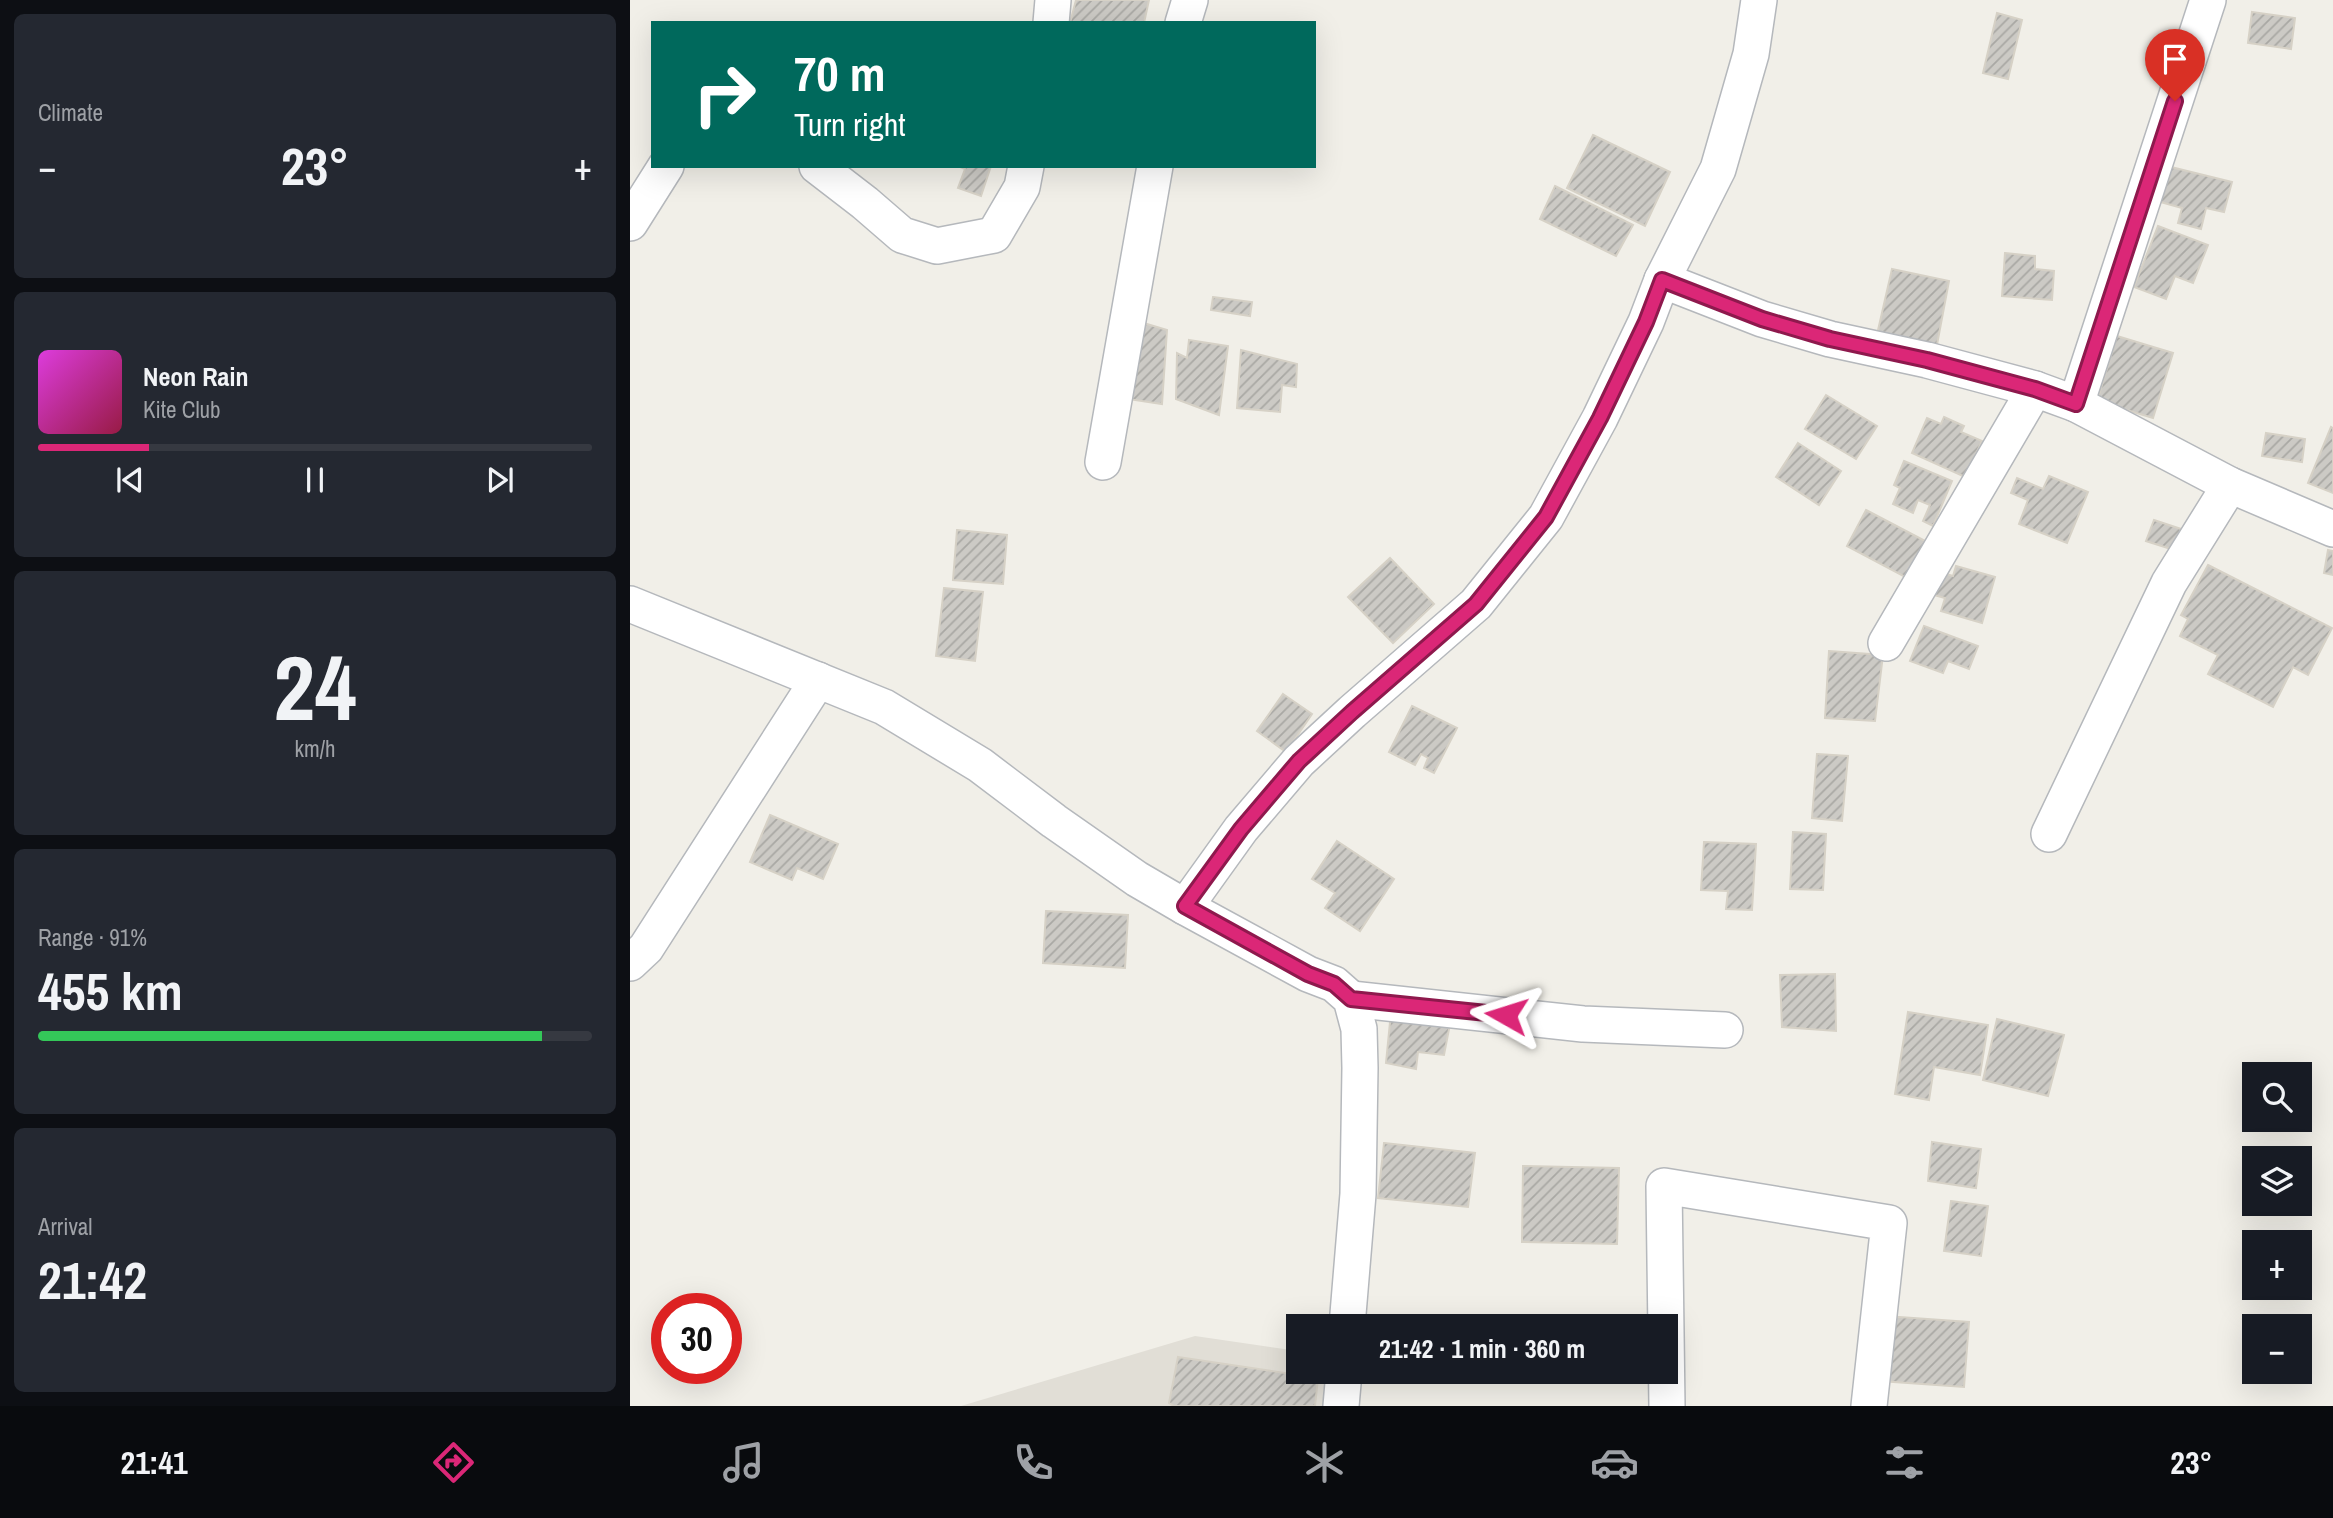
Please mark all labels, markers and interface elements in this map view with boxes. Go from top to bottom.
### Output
pin [2145,29,2205,101]
text: 70 m [794,40,886,106]
icon: arrive [2156,40,2194,78]
icon: right [679,49,770,140]
text: Climate [38,97,103,128]
text: Turn right [794,103,906,146]
text: 23° [281,131,349,201]
text: − [38,141,56,192]
text: + [574,141,592,192]
text: Neon Rain [143,359,248,394]
text: Kite Club [143,394,221,425]
icon: previous [111,461,149,499]
icon: pause [296,461,334,499]
icon: next [481,461,519,499]
text: 24 [274,626,357,748]
text: km/h [295,733,335,764]
text: Range · 91% [38,922,147,953]
text: 455 km [38,956,183,1026]
position arrow [1469,978,1543,1052]
map controls [2242,1062,2312,1384]
button: search [2242,1062,2312,1132]
button: layers [2242,1146,2312,1216]
text: Arrival [38,1211,93,1242]
button: + [2242,1230,2312,1300]
text: 21:42 [38,1245,147,1315]
speed limit sign: 30 [651,1293,742,1384]
button: − [2242,1314,2312,1384]
text: 21:42 · 1 min · 360 m [1379,1331,1585,1366]
icon: directions [429,1438,478,1487]
icon: music [719,1438,768,1487]
icon: phone [1009,1438,1058,1487]
icon: climate [1300,1438,1349,1487]
icon: car [1590,1438,1639,1487]
icon: filters [1880,1438,1929,1487]
text: 21:41 [121,1441,188,1484]
text: 23° [2170,1441,2212,1484]

